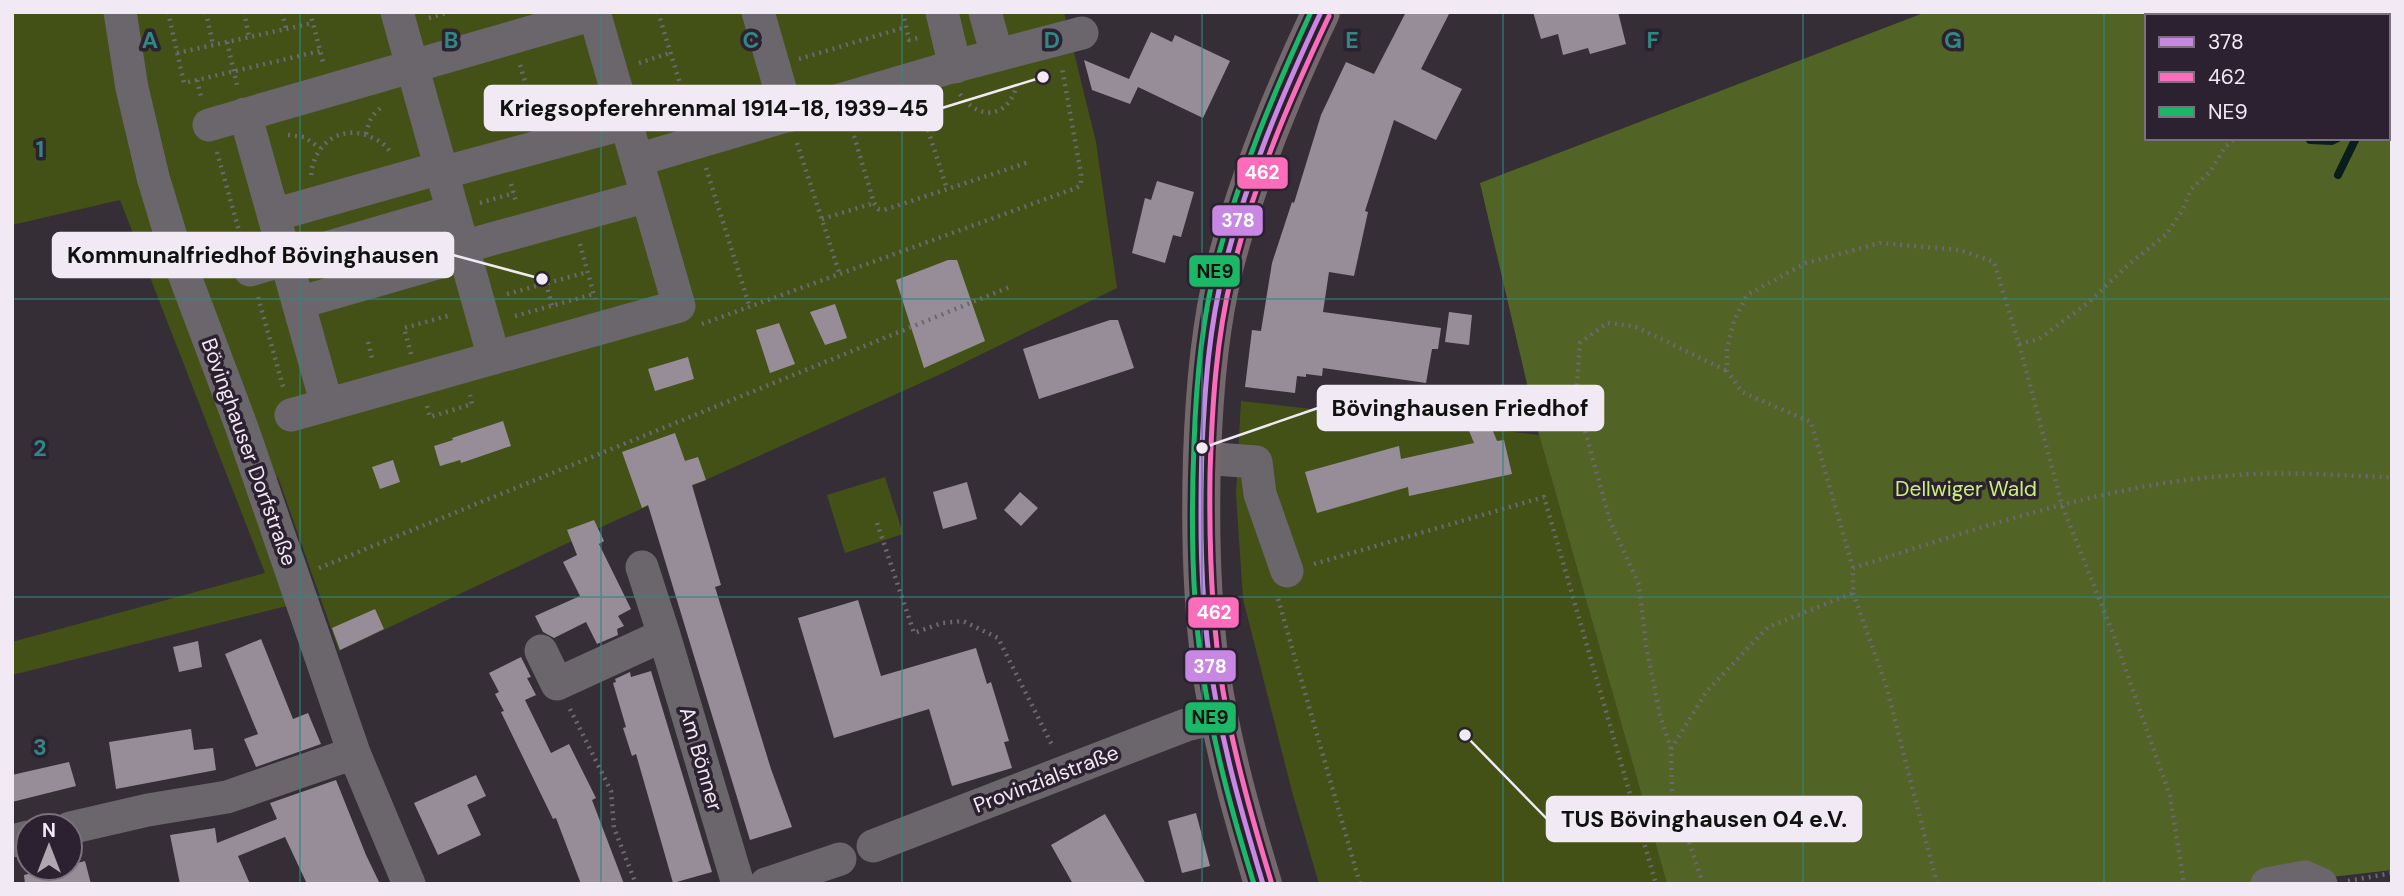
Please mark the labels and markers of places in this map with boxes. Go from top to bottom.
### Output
callout: Kriegsopferehrenmal 1914-18, 1939-45 [485,86,942,130]
callout: Kommunalfriedhof Bövinghausen [53,233,453,277]
callout: Bövinghausen Friedhof [1318,386,1603,430]
callout: TUS Bövinghausen 04 e.V. [1547,797,1861,841]

